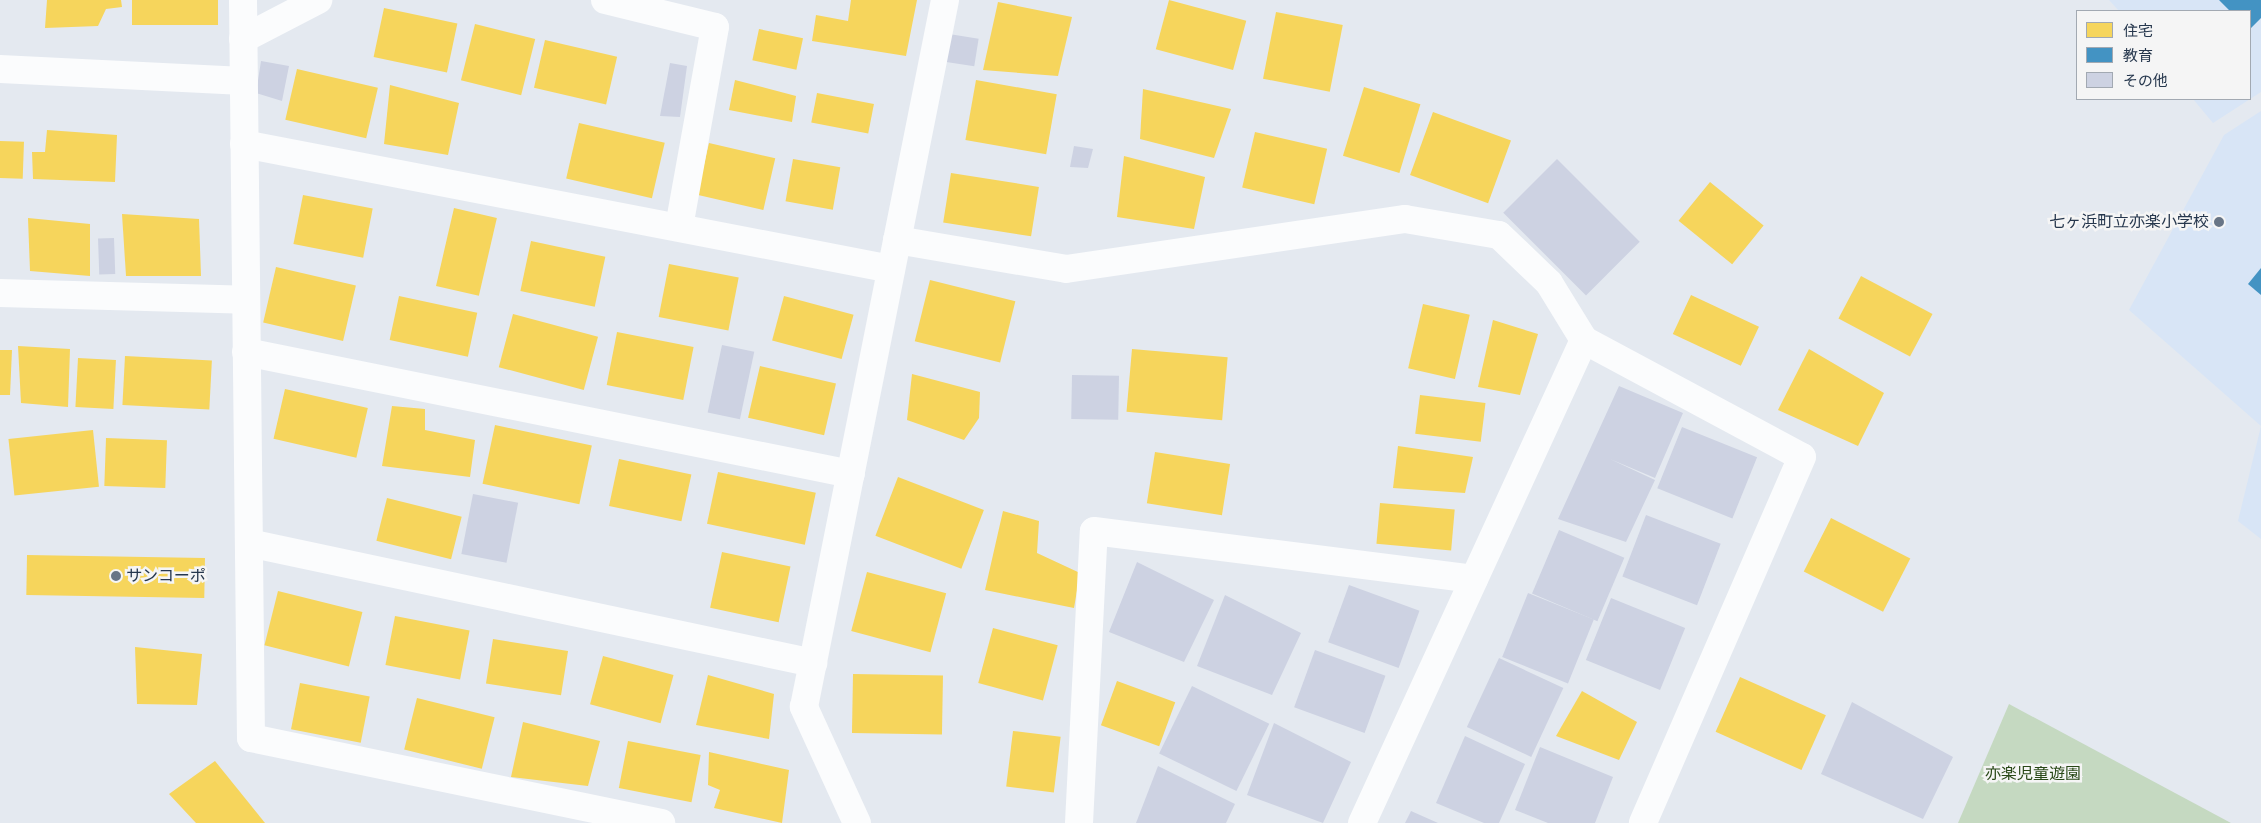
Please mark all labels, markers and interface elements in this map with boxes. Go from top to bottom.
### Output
legend [2076,10,2251,100]
text: 住宅 [2123,22,2153,40]
text: 教育 [2123,47,2153,65]
text: その他 [2123,72,2168,90]
place label: 七ヶ浜町立亦楽小学校 [2049,212,2209,232]
marker: 七ヶ浜町立亦楽小学校 [2213,216,2225,228]
place label: サンコーポ [126,566,206,586]
marker: サンコーポ [110,570,122,582]
park label: 亦楽児童遊園 [1985,764,2081,784]

